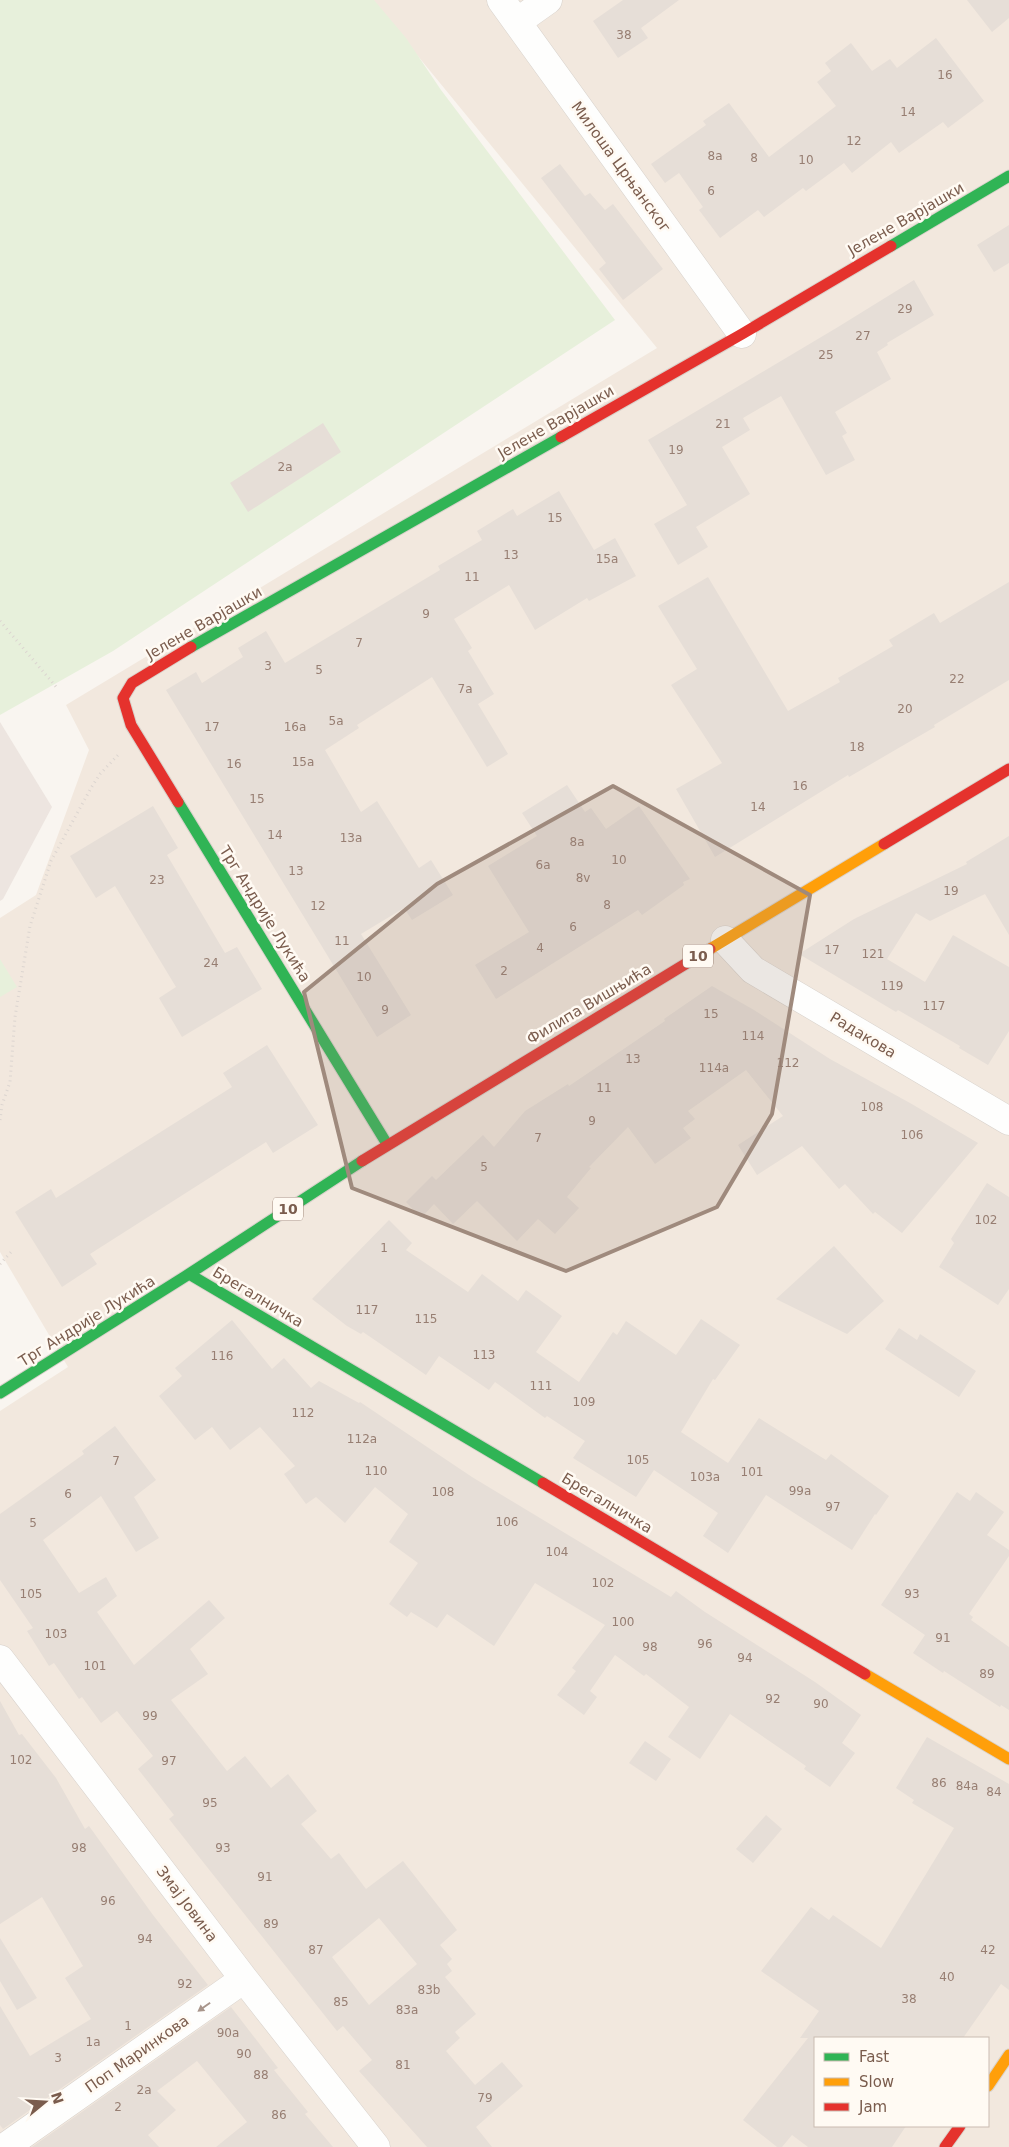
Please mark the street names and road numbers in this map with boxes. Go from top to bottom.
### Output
street label: Милоша Црњанског [568,98,675,236]
street label: Јелене Варјашки [844,178,967,260]
street label: Јелене Варјашки [494,381,617,463]
street label: Јелене Варјашки [142,582,265,664]
street label: Трг Андрије Лукића [215,842,314,985]
road number: 10 [683,944,713,968]
street label: Филипа Вишњића [524,960,654,1048]
street label: Радакова [827,1008,899,1062]
road number: 10 [273,1198,303,1220]
street label: Брегалничка [209,1263,307,1331]
street label: Трг Андрије Лукића [15,1272,158,1371]
street label: Брегалничка [558,1469,656,1537]
street label: Змај Јовина [153,1863,221,1945]
street label: Поп Маринкова [82,2011,192,2097]

